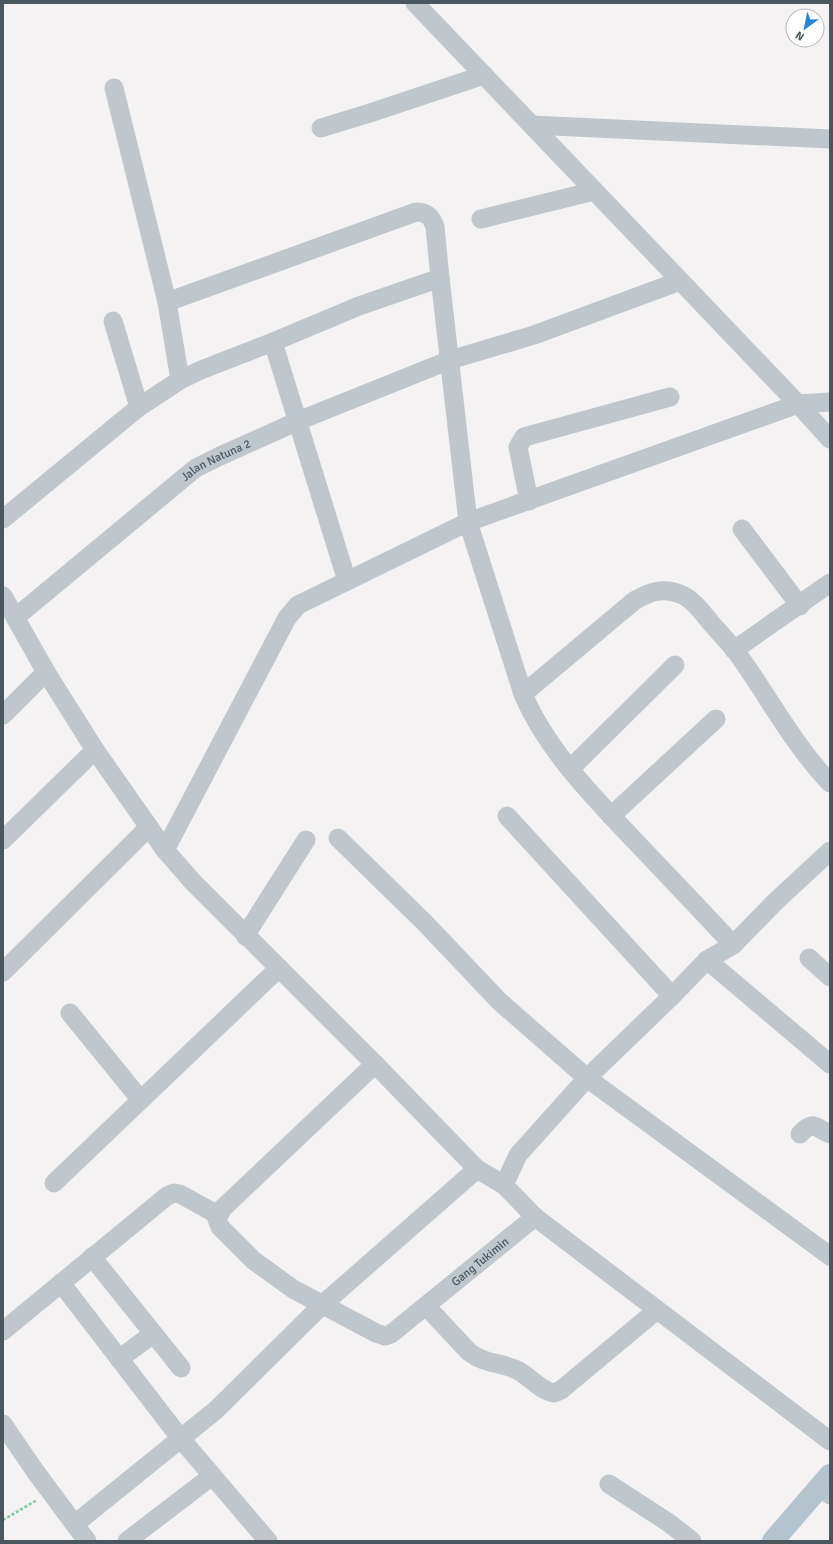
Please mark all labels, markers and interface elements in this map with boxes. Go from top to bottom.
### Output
north arrow [785,8,825,48]
text: N [793,28,807,44]
street label: Jalan Natuna 2 [178,436,253,485]
street label: Gang Tukimin [448,1234,512,1289]

